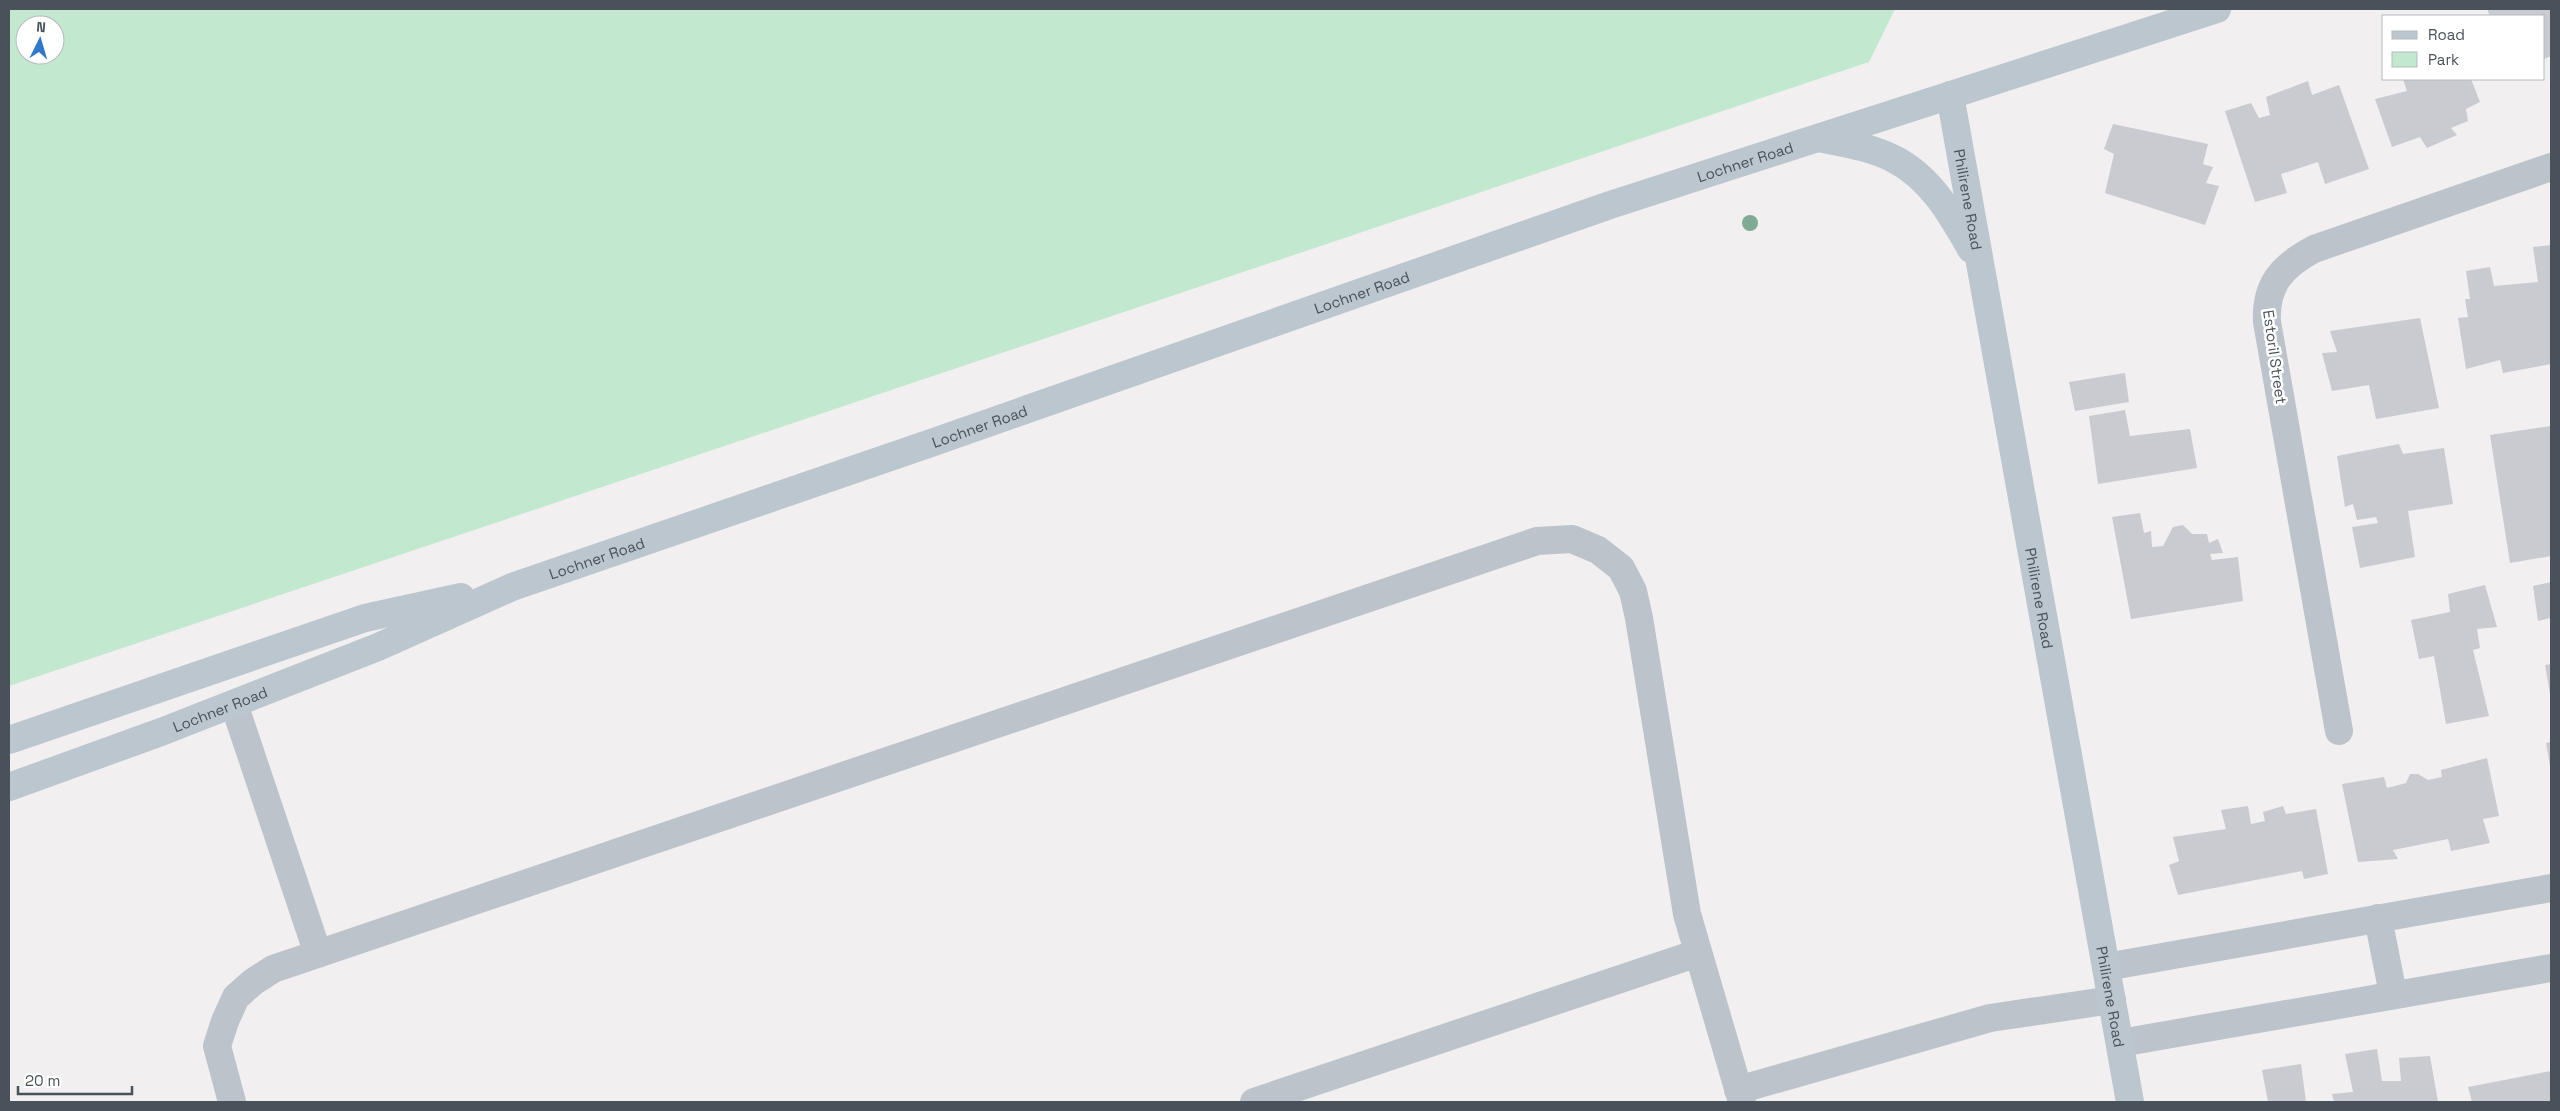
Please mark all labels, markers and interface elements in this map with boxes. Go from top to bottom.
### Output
north arrow [15,15,65,65]
legend [2382,15,2545,80]
text: N [36,18,47,36]
text: Road [2428,25,2465,44]
text: Park [2428,50,2459,69]
street label: Lochner Road [1695,137,1796,186]
street label: Philirene Road [1950,147,1987,251]
street label: Lochner Road [1311,267,1412,318]
street label: Estoril Street [2259,309,2291,405]
street label: Lochner Road [929,400,1030,452]
street label: Lochner Road [546,533,647,583]
street label: Philirene Road [2022,546,2058,650]
street label: Lochner Road [170,682,270,736]
street label: Philirene Road [2093,945,2130,1049]
scale bar [18,1064,131,1096]
text: 20 m [25,1071,60,1090]

